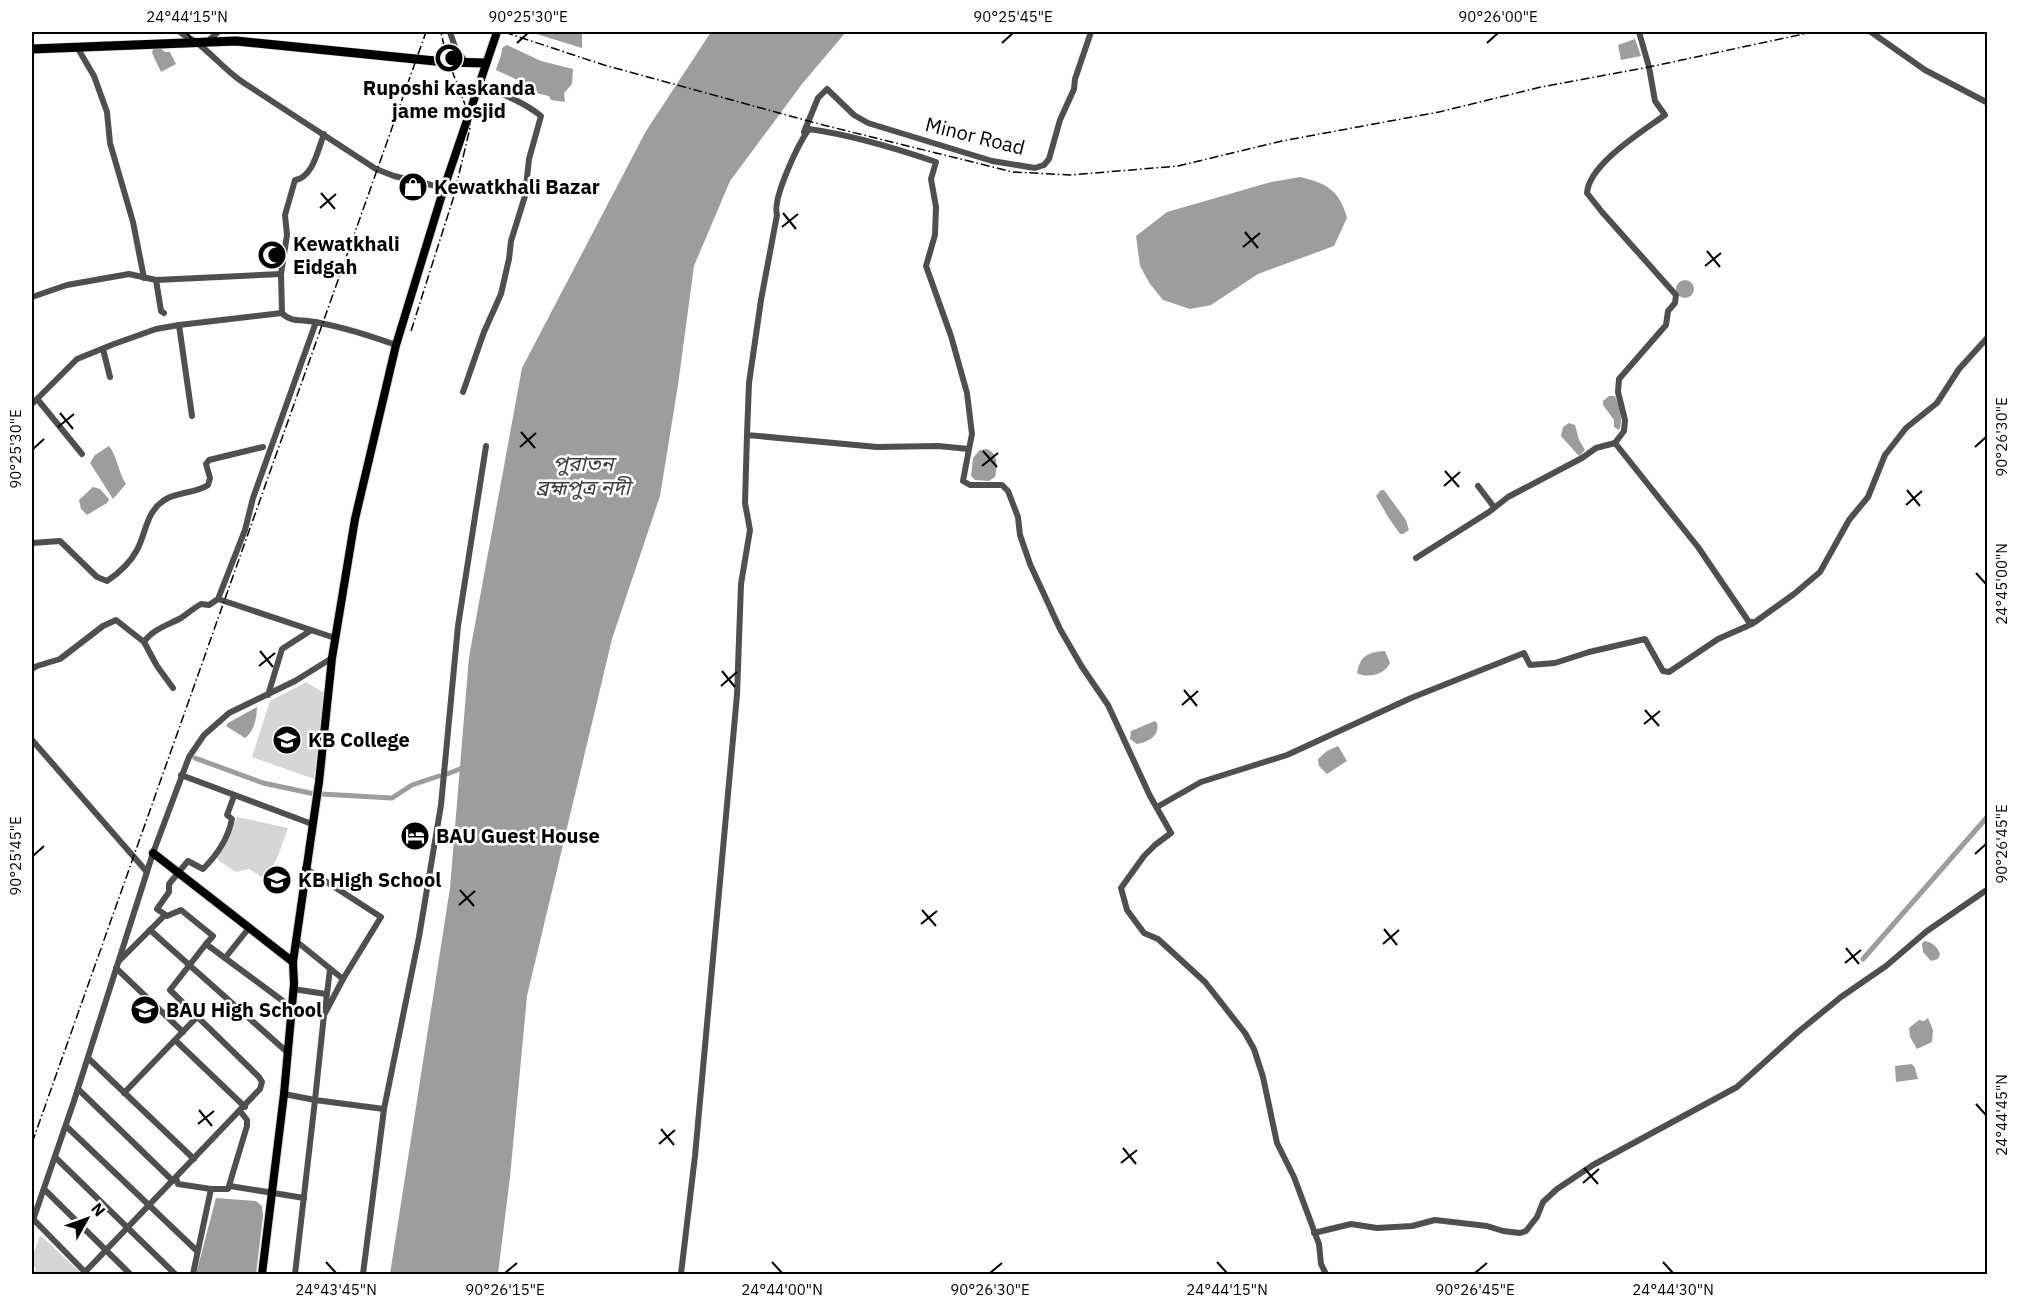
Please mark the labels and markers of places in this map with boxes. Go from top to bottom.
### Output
mosque icon: Ruposhi kaskanda jame mosjid [433,42,465,74]
place label: Ruposhi kaskanda jame mosjid [363,74,535,124]
shop icon: Kewatkhali Bazar [397,171,429,203]
place label: Kewatkhali Bazar [434,173,600,200]
place label: Kewatkhali Eidgah [293,230,400,280]
mosque icon: Kewatkhali Eidgah [256,239,288,271]
school or university icon: KB College [271,724,303,756]
place label: KB College [308,726,410,753]
hotel icon: BAU Guest House [399,820,431,852]
place label: BAU Guest House [436,822,600,849]
school or university icon: KB High School [261,864,293,896]
place label: KB High School [298,866,441,893]
school or university icon: BAU High School [129,994,161,1026]
place label: BAU High School [166,996,322,1023]

